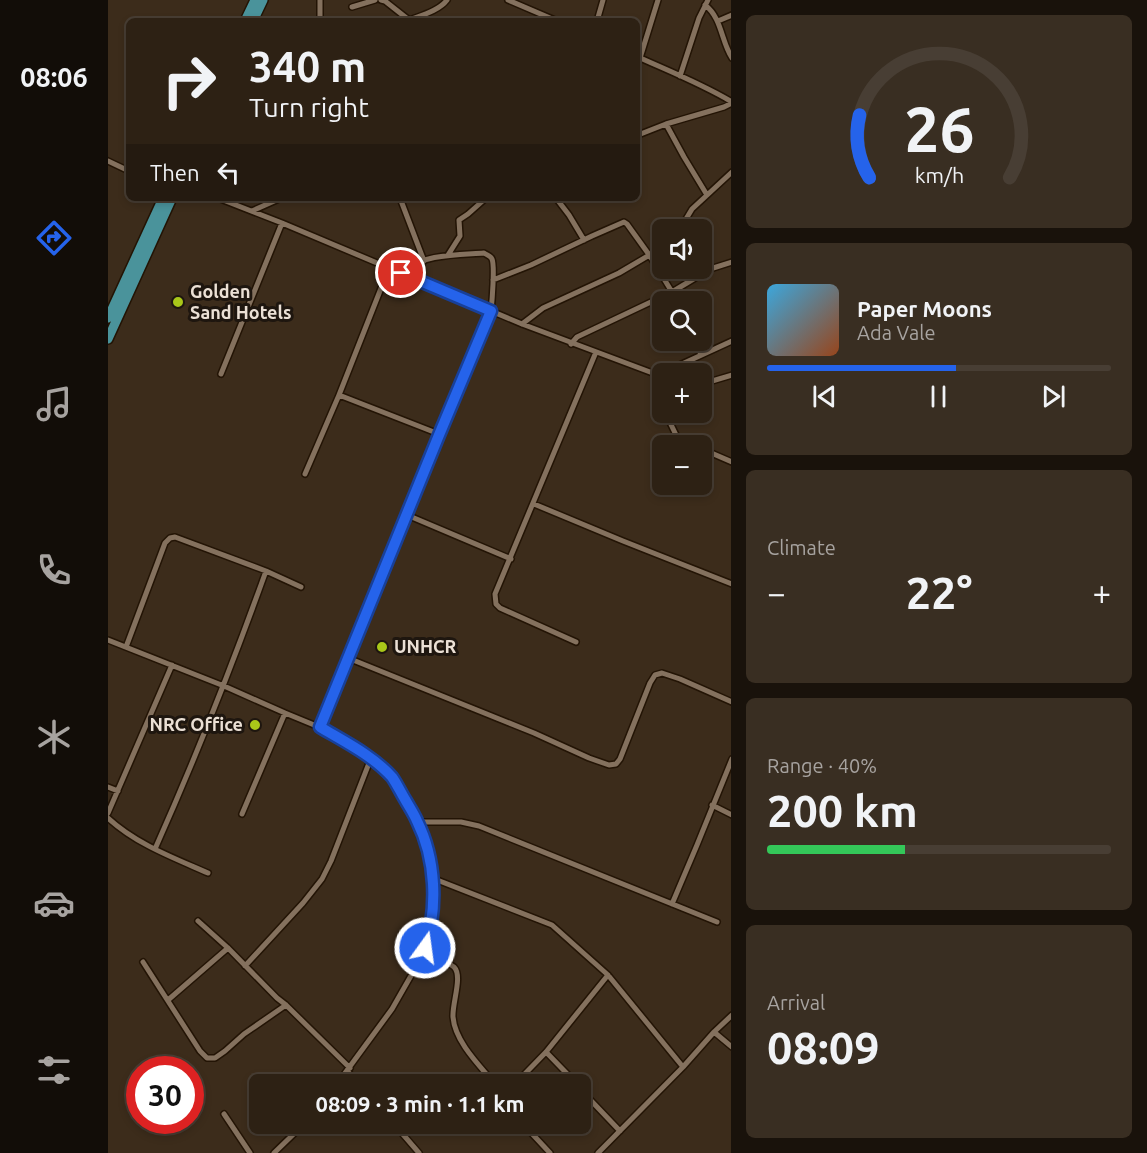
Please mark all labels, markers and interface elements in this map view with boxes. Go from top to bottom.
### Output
icon: right [150,42,228,120]
text: 340 m [249,43,366,90]
text: 08:06 [20,62,88,92]
text: Turn right [249,92,369,122]
text: 26 [904,94,974,164]
icon: left [212,156,245,189]
text: Then [150,160,200,185]
text: km/h [914,164,964,188]
icon: directions [33,217,75,259]
map controls [652,219,712,495]
button: sound [652,219,712,279]
pin [375,247,426,298]
icon: arrive [384,256,417,289]
place label: Golden Sand Hotels [190,281,291,322]
button: search [652,291,712,351]
marker: Golden Sand Hotels [171,295,185,309]
text: Paper Moons [857,296,992,321]
text: Ada Vale [857,321,935,344]
button: + [652,363,712,423]
icon: previous [808,380,841,413]
icon: pause [922,380,955,413]
icon: next [1037,380,1070,413]
icon: music [33,383,75,425]
button: − [652,435,712,495]
text: Climate [767,536,836,559]
icon: phone [33,549,75,591]
text: 22° [906,567,972,618]
text: − [767,574,786,611]
text: + [1092,574,1111,611]
place label: UNHCR [394,636,457,656]
marker: UNHCR [375,640,389,654]
place label: NRC Office [150,714,243,734]
icon: climate [33,716,75,758]
marker: NRC Office [248,718,262,732]
text: Range · 40% [767,754,877,777]
text: 200 km [767,785,918,836]
icon: car [33,882,75,924]
position arrow [393,916,457,980]
text: Arrival [767,991,825,1014]
text: 08:09 [767,1022,880,1073]
icon: filters [33,1049,75,1091]
speed limit sign: 30 [126,1056,204,1134]
text: 08:09 · 3 min · 1.1 km [315,1091,525,1116]

